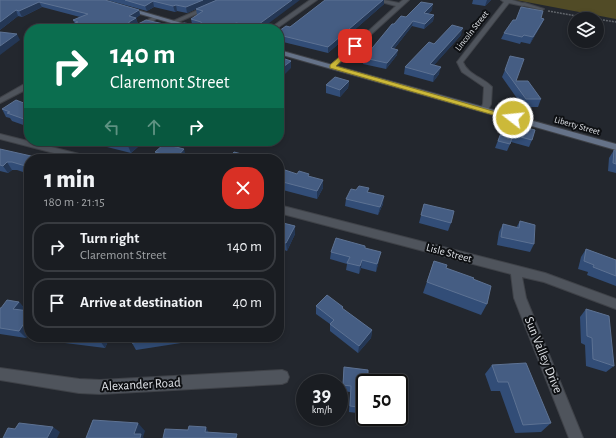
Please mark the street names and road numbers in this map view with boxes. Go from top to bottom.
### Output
street label: Lincoln Street [454,9,490,53]
street label: Liberty Street [553,115,601,137]
street label: Lisle Street [425,242,473,264]
street label: Sun Valley Drive [522,315,564,395]
street label: Alexander Road [101,376,181,394]

